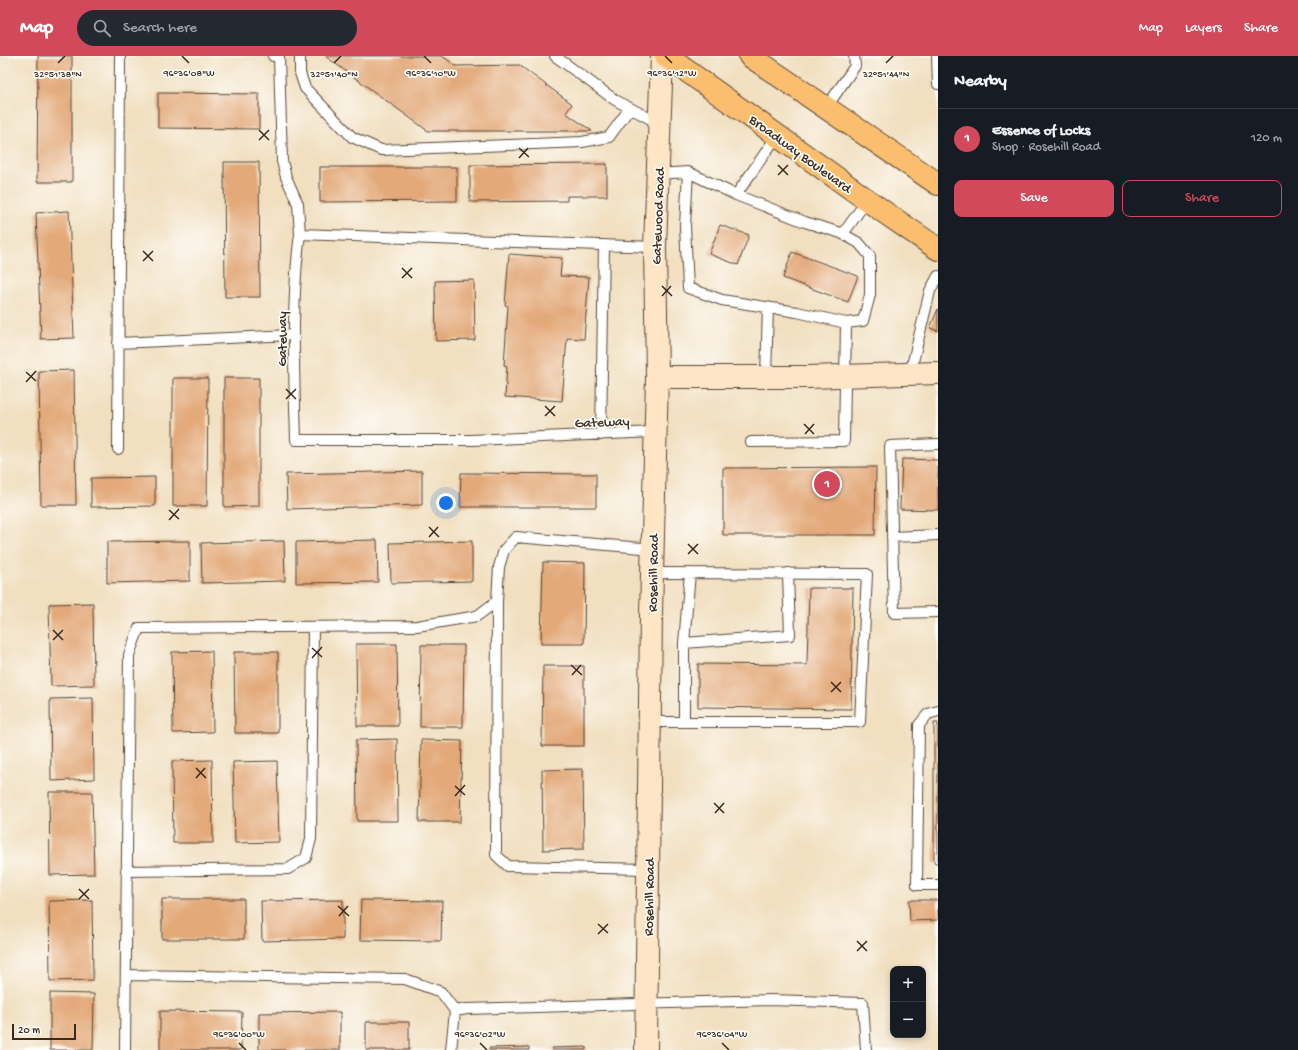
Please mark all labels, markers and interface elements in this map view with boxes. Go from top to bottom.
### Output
search box [77,10,357,46]
text: Map [20,17,53,40]
icon: search [91,17,113,39]
text: Search here [123,19,197,37]
text: Map [1139,20,1163,37]
text: Layers [1185,20,1222,37]
text: Share [1244,20,1278,37]
text: 96°36'08"W [162,68,215,80]
text: 96°36'10"W [405,68,456,80]
text: 96°36'12"W [647,68,697,80]
text: 32°51'38"N [33,69,82,81]
text: 32°51'40"N [309,69,358,81]
text: 32°51'44"N [862,69,910,81]
text: Nearby [954,72,1007,92]
street label: Broadway Boulevard [744,112,856,199]
text: Essence of Locks [992,122,1090,140]
text: 1 [964,131,970,146]
text: 120 m [1251,131,1282,146]
text: Shop · Rosehill Road [992,140,1100,155]
street label: Gatewood Road [649,166,670,265]
button: Save [954,180,1114,217]
button: Share [1122,180,1282,217]
street label: Gateway [275,311,292,367]
street label: Gateway [574,414,630,433]
pin: 1 [814,469,840,499]
your location [436,493,456,513]
street label: Rosehill Road [645,532,664,612]
street label: Rosehill Road [641,856,660,936]
map controls [890,966,926,1038]
button: + [890,966,926,1002]
button: − [890,1002,926,1038]
scale bar [12,1022,76,1041]
text: 20 m [18,1025,40,1037]
text: 96°36'00"W [212,1029,265,1041]
text: 96°36'02"W [454,1029,506,1041]
text: 96°36'04"W [696,1029,748,1041]

